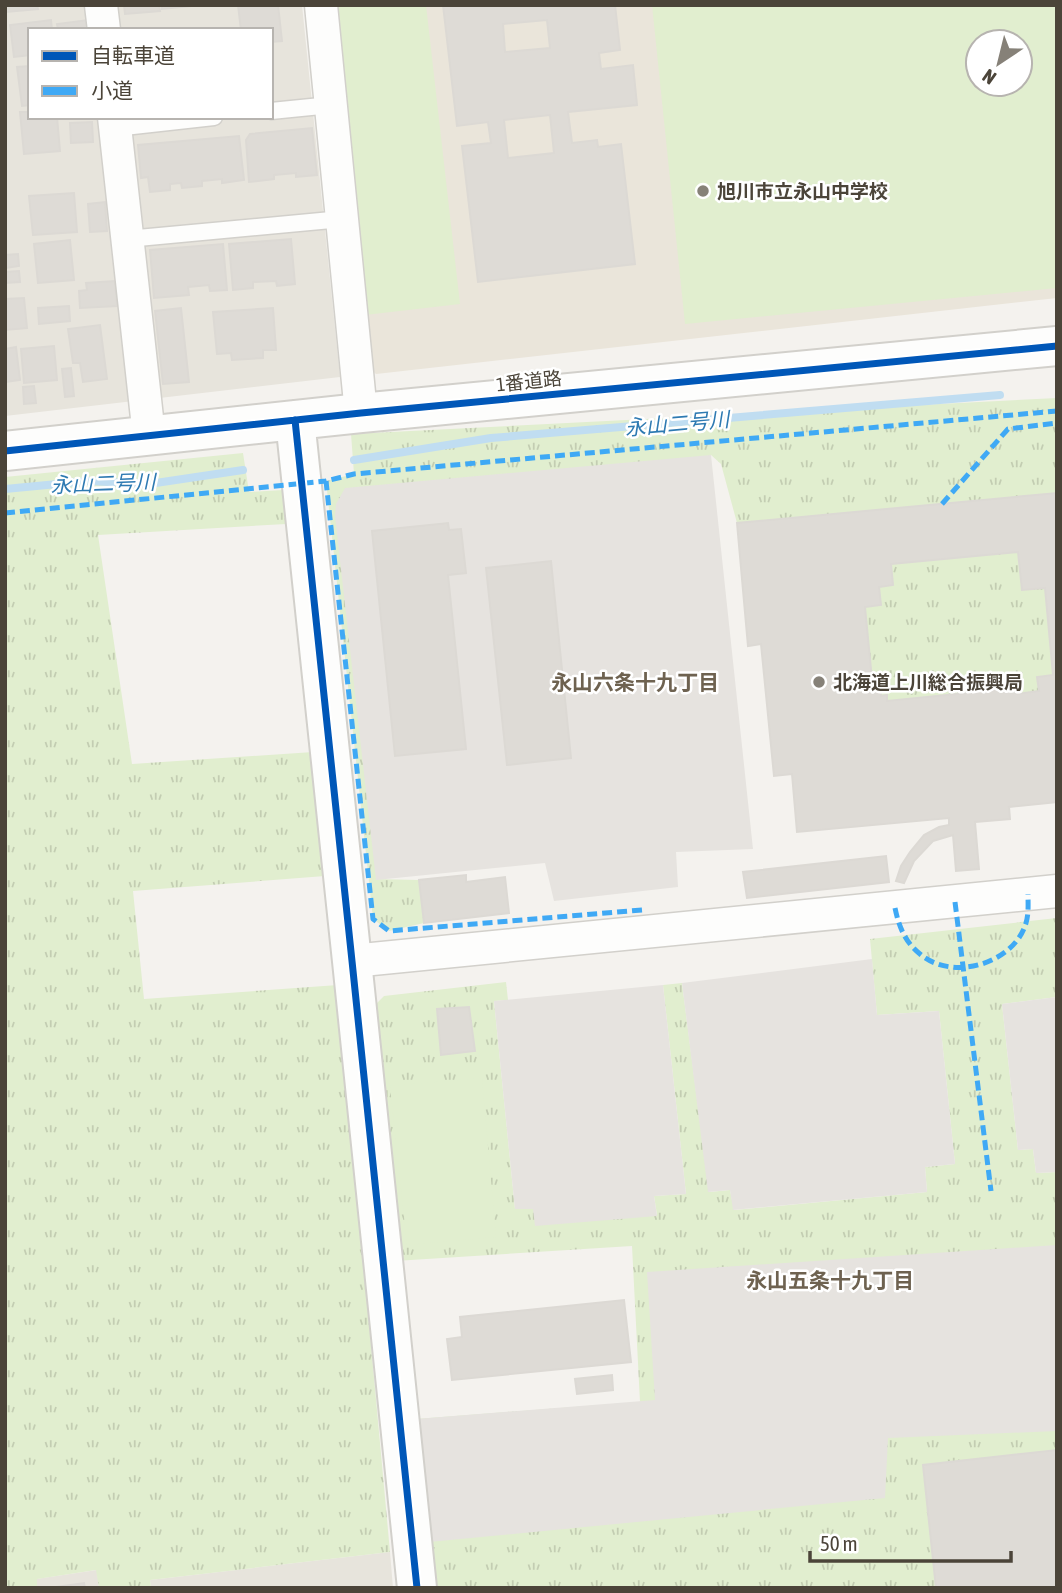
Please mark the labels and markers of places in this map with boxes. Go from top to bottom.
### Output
place label: 旭川市立永山中学校 [717,180,888,202]
marker: 旭川市立永山中学校 [695,183,711,199]
place label: 北海道上川総合振興局 [833,671,1023,693]
marker: 北海道上川総合振興局 [811,674,827,690]

